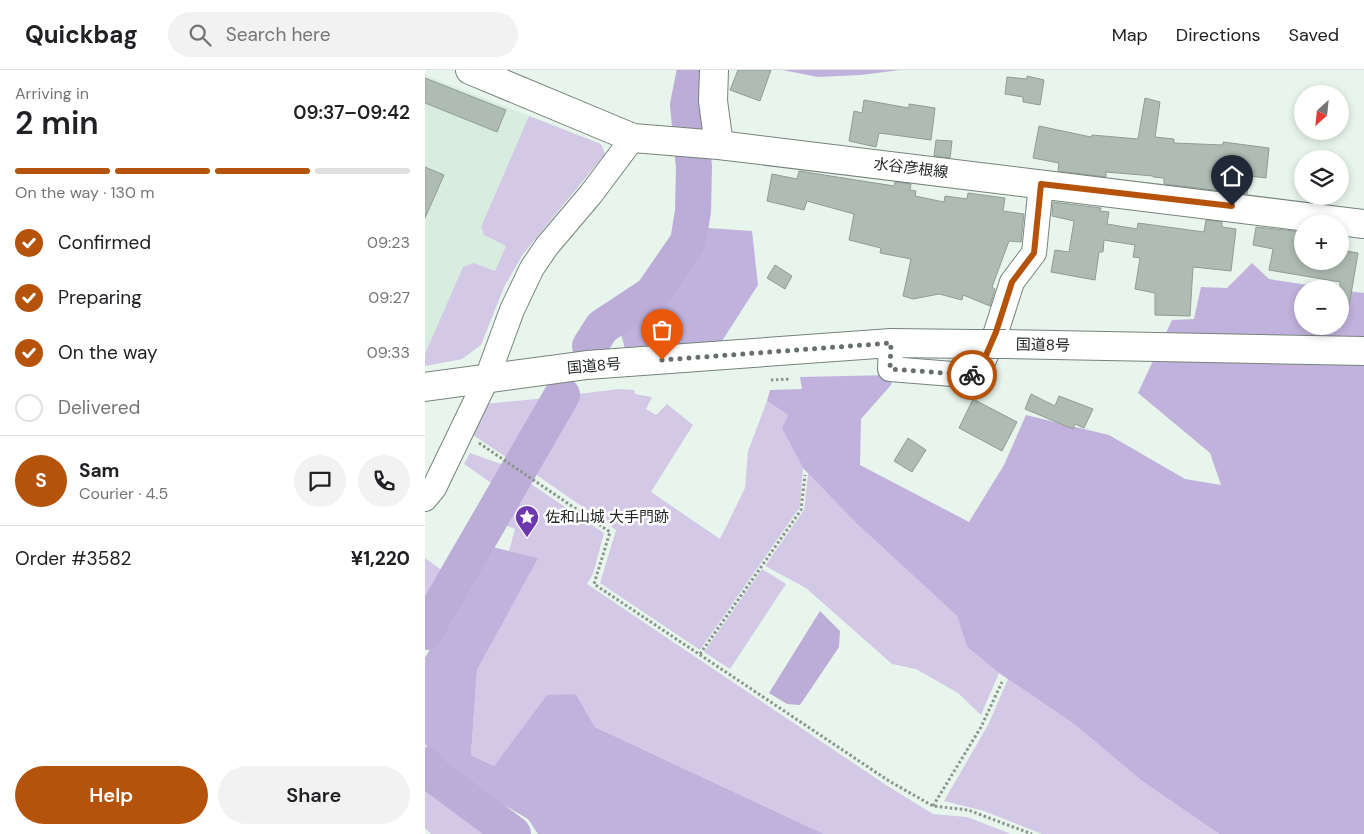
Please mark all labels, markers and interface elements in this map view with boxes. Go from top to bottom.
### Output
search box [168,12,518,57]
text: Quickbag [25,19,138,50]
icon: search [186,21,214,49]
text: Search here [226,22,331,47]
text: Map [1112,23,1148,47]
text: Directions [1176,23,1261,47]
text: Saved [1289,23,1339,47]
text: Arriving in [15,83,89,104]
north arrow [1294,85,1349,140]
map controls [1294,85,1349,335]
text: 09:37–09:42 [293,100,410,125]
text: 2 min [15,102,99,144]
button: layers [1294,150,1349,205]
street label: 水谷彦根線 [873,154,949,182]
pin [1211,155,1253,206]
icon: home [1218,162,1246,190]
text: On the way · 130 m [15,182,155,203]
button: + [1294,215,1349,270]
icon: check [15,229,43,257]
text: Confirmed [58,230,151,255]
text: 09:23 [367,232,410,253]
button: − [1294,280,1349,335]
icon: check [15,284,43,312]
text: Preparing [58,285,142,310]
text: 09:27 [368,287,410,308]
pin [641,309,683,360]
icon: bag [648,316,676,344]
street label: 国道8号 [1016,335,1070,355]
icon: check [15,339,43,367]
text: On the way [58,340,158,365]
text: 09:33 [367,342,410,363]
courier [947,350,997,400]
street label: 国道8号 [566,354,622,378]
icon: bike [958,361,986,389]
text: Delivered [58,395,140,420]
button: chat [294,455,346,507]
button: phone [358,455,410,507]
text: Sam [79,458,120,483]
text: S [35,468,47,493]
text: Courier · 4.5 [79,483,168,504]
place icon: 佐和山城 大手門跡 [514,504,540,538]
place label: 佐和山城 大手門跡 [545,507,669,527]
text: Order #3582 [15,546,131,571]
text: ¥1,220 [351,546,410,571]
button: Help [15,766,208,824]
button: Share [218,766,410,824]

